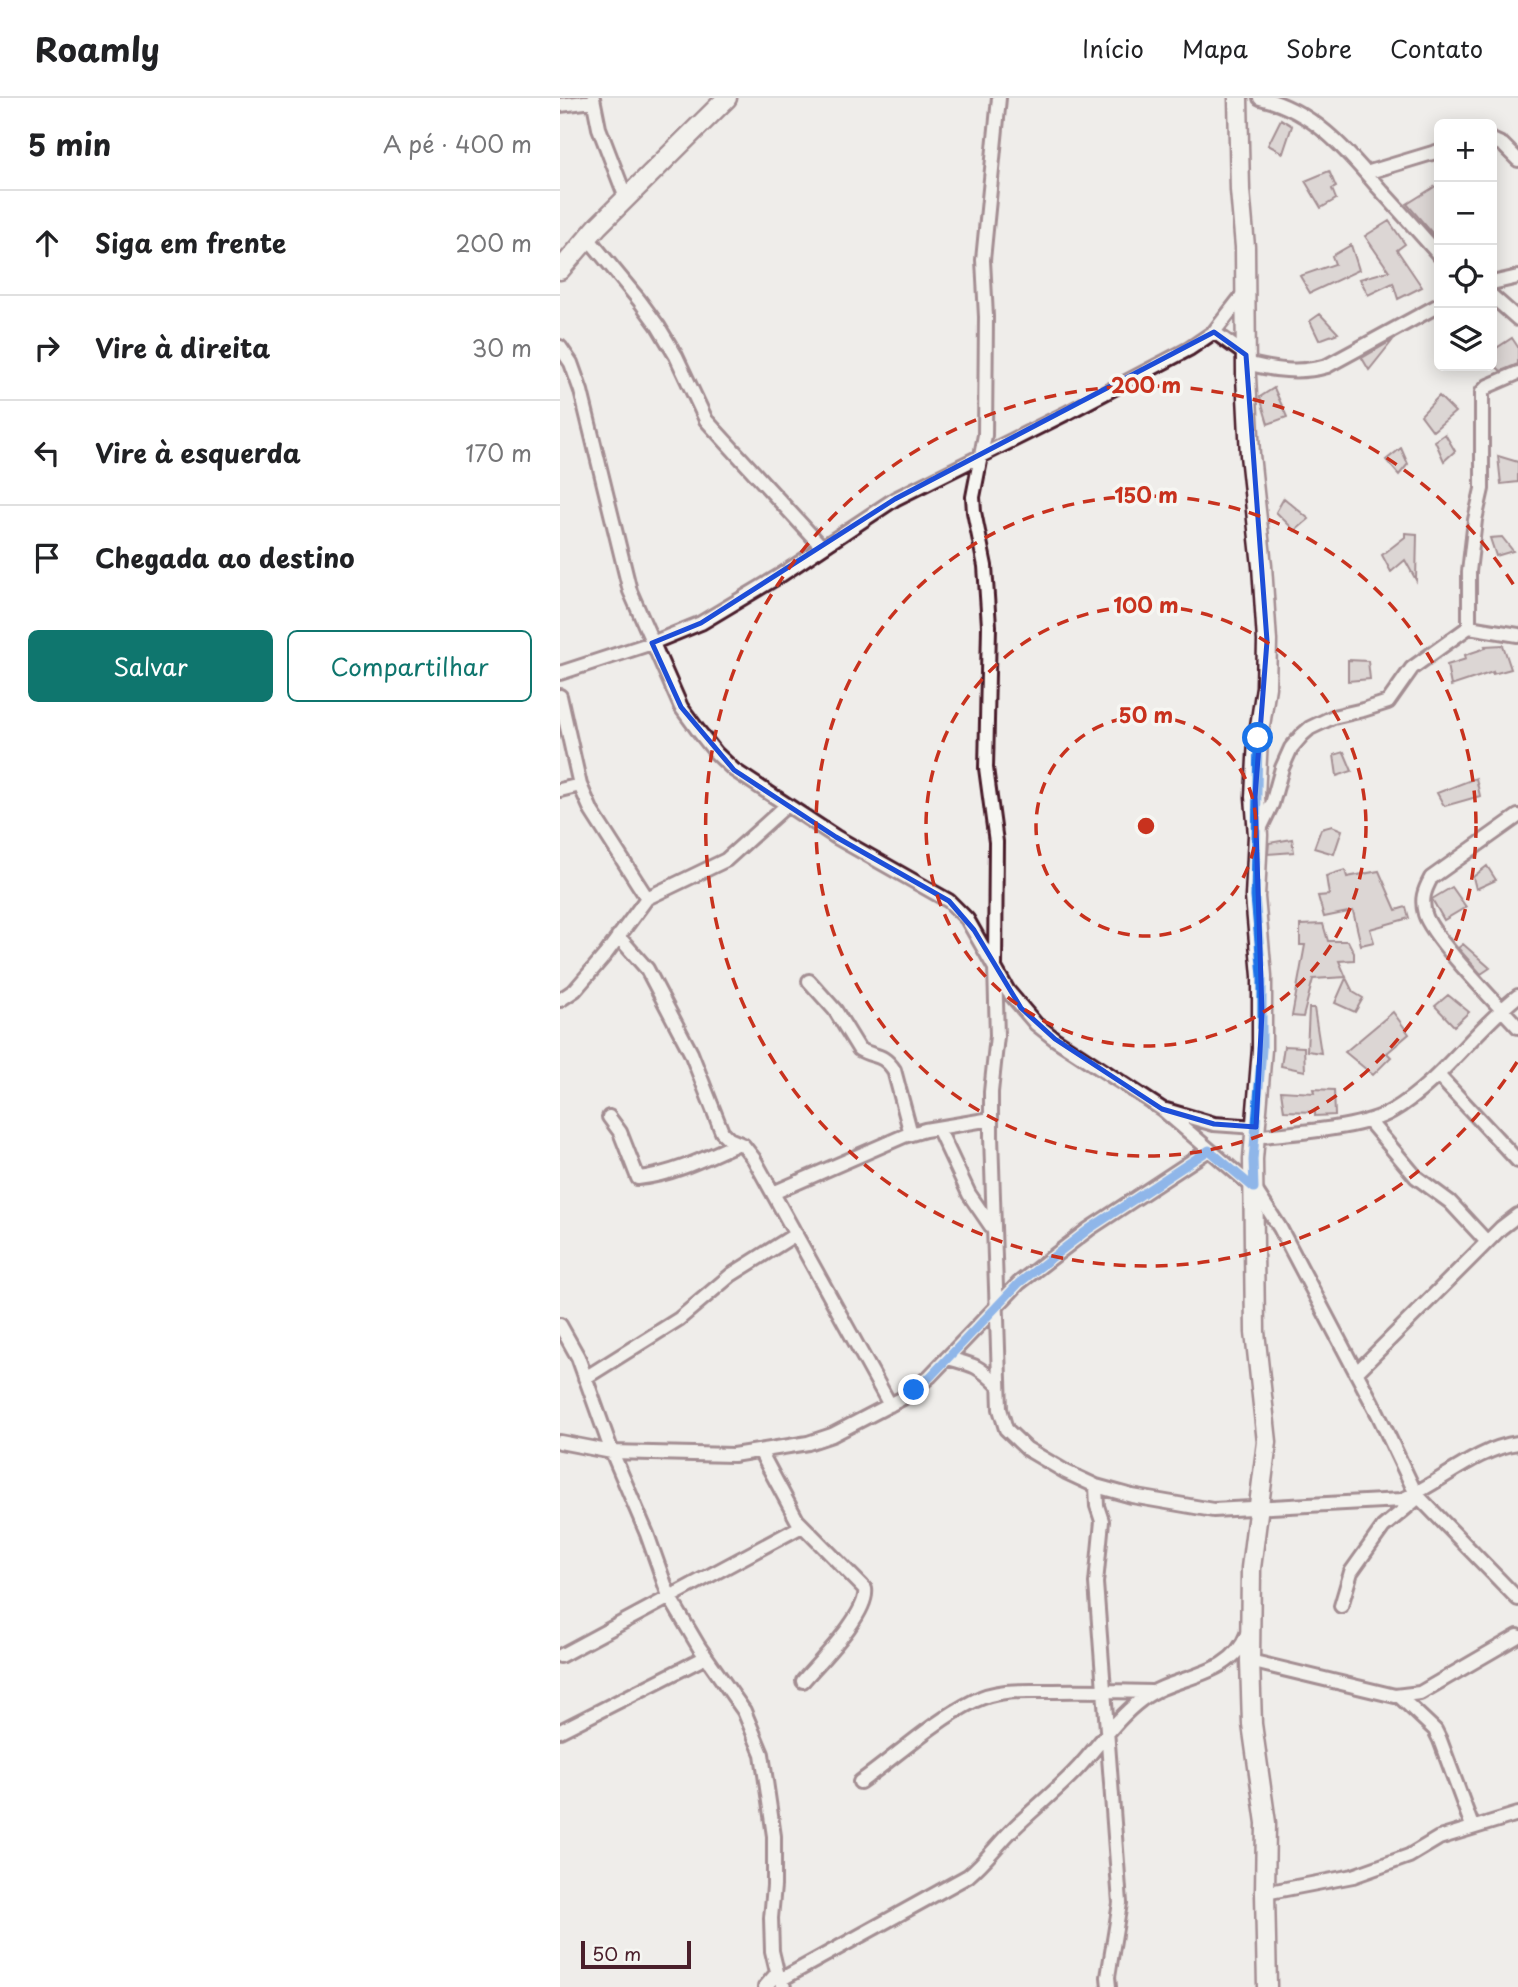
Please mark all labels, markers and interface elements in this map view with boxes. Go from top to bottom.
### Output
text: Roamly [35,23,160,73]
text: Início [1082,30,1144,66]
text: Mapa [1182,30,1248,66]
text: Sobre [1286,30,1352,66]
text: Contato [1390,30,1483,66]
map controls [1434,119,1497,371]
button: + [1434,119,1497,182]
text: 5 min [28,121,111,166]
text: A pé · 400 m [383,126,532,161]
button: − [1434,182,1497,245]
text: Siga em frente [95,223,286,262]
icon: ahead [28,224,66,262]
text: 200 m [455,225,532,260]
button: locate [1434,245,1497,308]
button: layers [1434,308,1497,371]
text: Vire à direita [95,328,270,367]
icon: right [28,329,66,367]
text: 30 m [471,330,532,365]
text: 200 m [1111,368,1181,400]
text: Vire à esquerda [95,433,301,472]
icon: left [28,434,66,472]
text: 170 m [465,435,532,470]
text: 150 m [1114,478,1178,510]
text: Chegada ao destino [95,538,354,577]
icon: arrive [28,539,66,577]
text: 100 m [1113,588,1179,620]
button: Salvar [28,630,273,702]
button: Compartilhar [287,630,532,702]
text: 50 m [1119,698,1173,730]
route start [1242,722,1273,753]
centre of rings [1134,814,1158,838]
route end [898,1374,929,1405]
scale bar [581,1938,691,1970]
text: 50 m [592,1939,641,1967]

